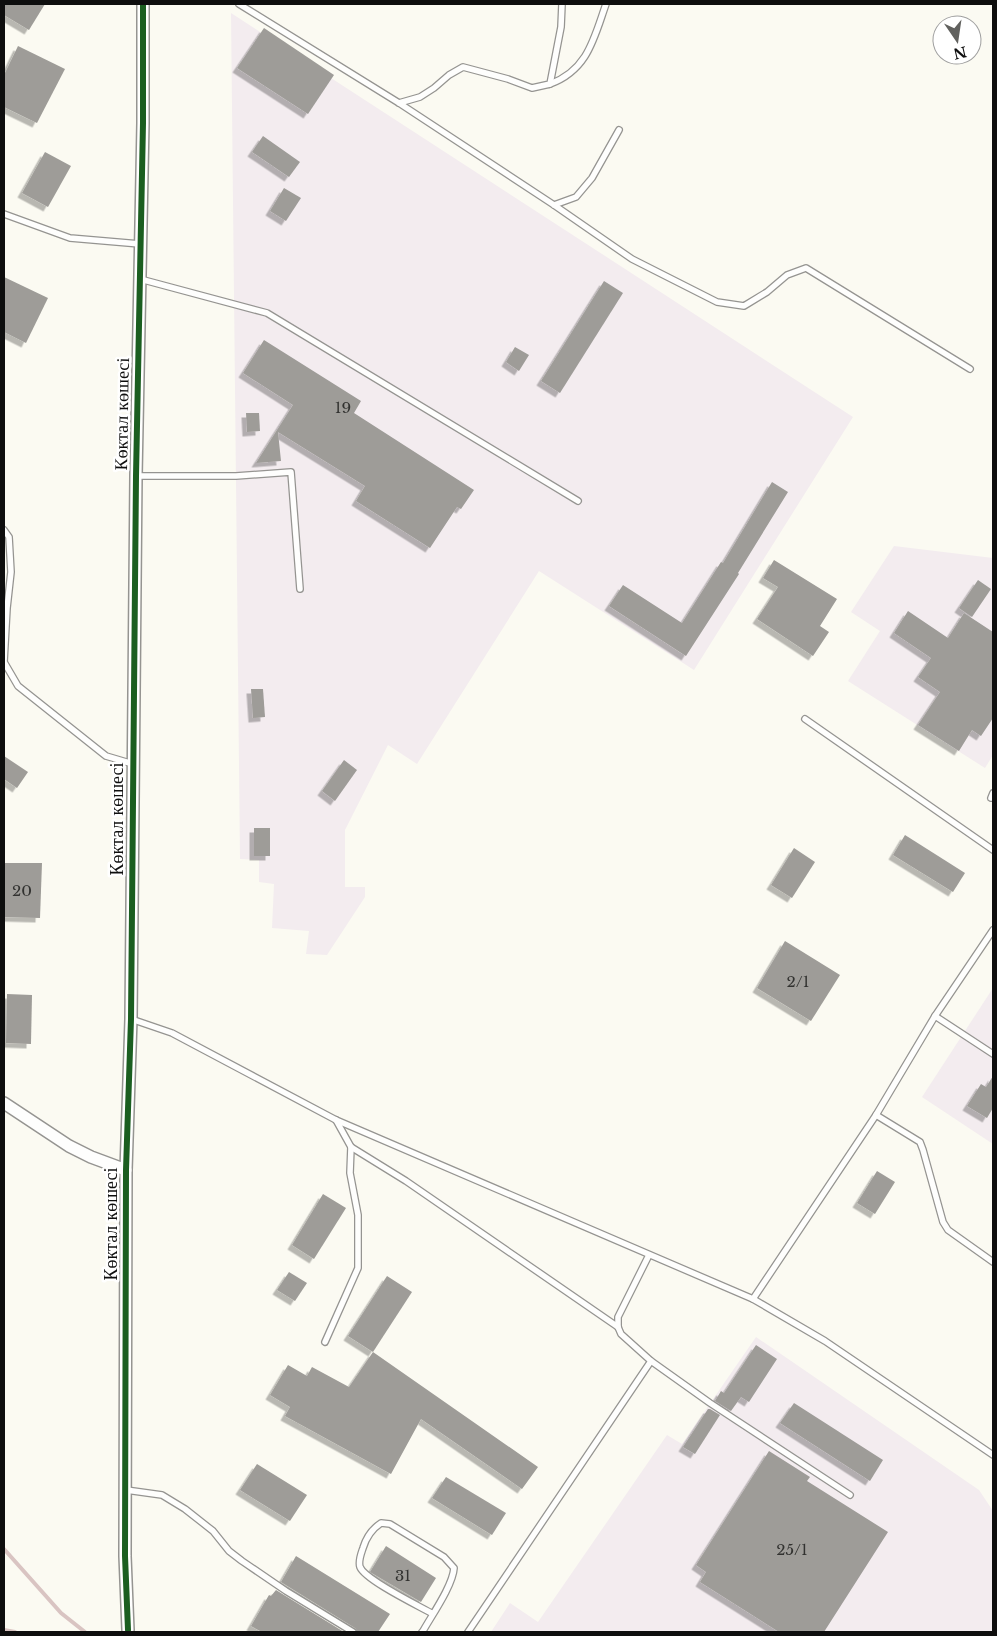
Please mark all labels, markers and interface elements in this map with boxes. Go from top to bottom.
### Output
north arrow [932,15,982,65]
text: N [951,42,968,63]
street label: Көктал көшесі [110,357,134,471]
house number: 19 [335,398,351,417]
street label: Көктал көшесі [106,763,128,875]
house number: 20 [12,881,32,900]
house number: 2/1 [787,972,809,991]
street label: Көктал көшесі [100,1168,122,1280]
house number: 25/1 [776,1540,808,1559]
house number: 31 [395,1566,411,1585]

